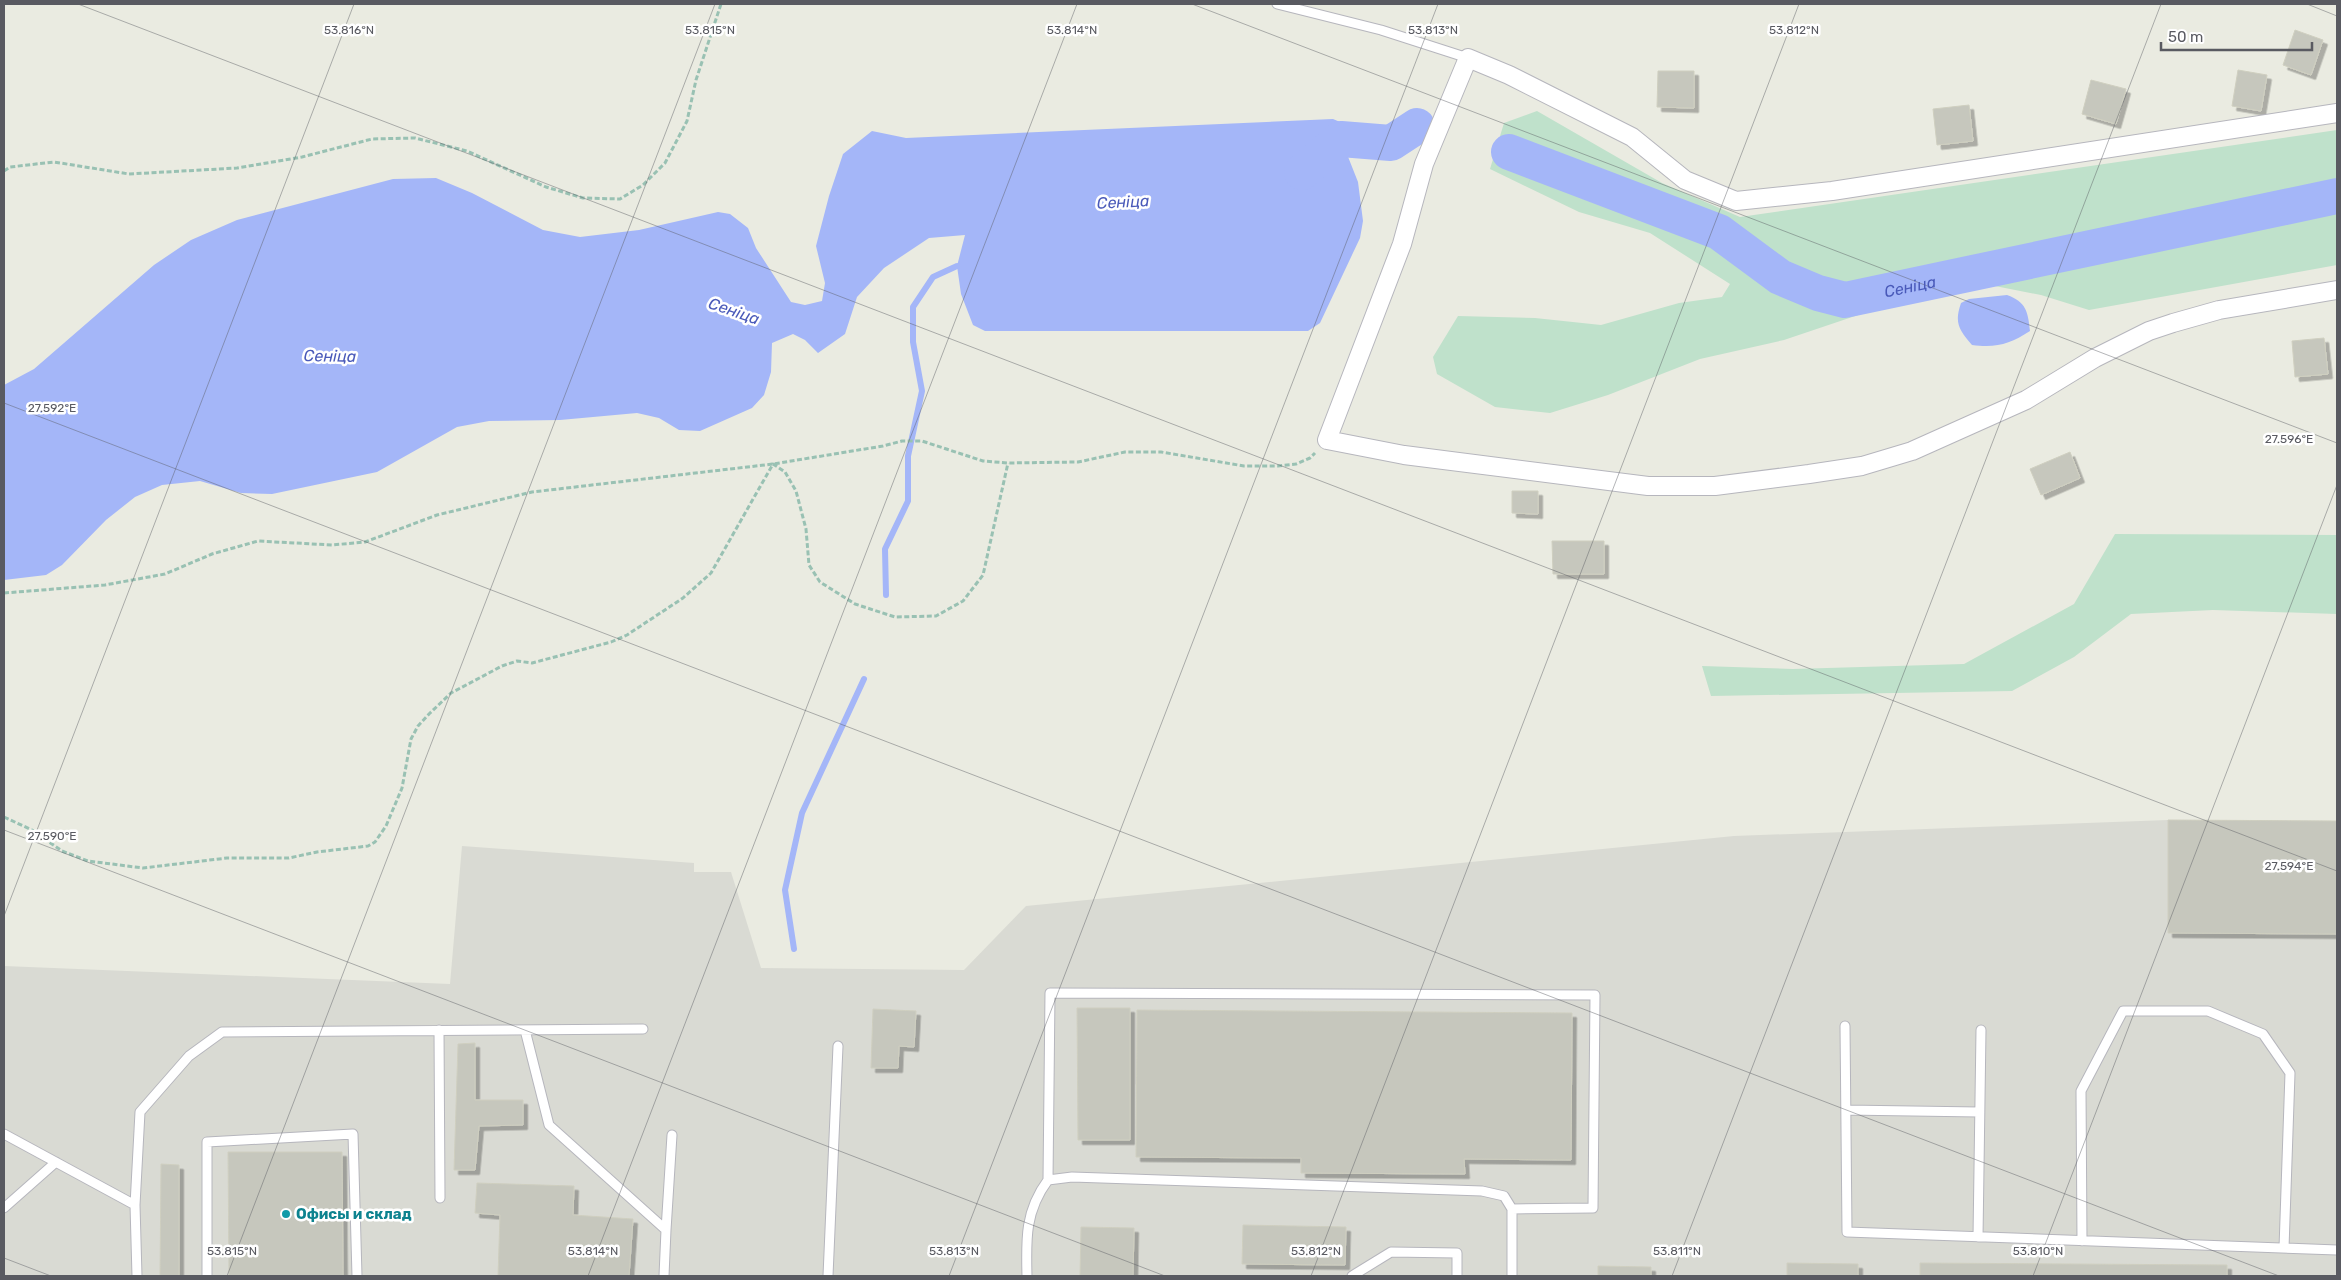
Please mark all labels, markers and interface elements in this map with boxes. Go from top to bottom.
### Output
scale bar [2161,20,2312,52]
text: 53.816°N [324,23,374,37]
text: 53.815°N [685,23,735,37]
text: 53.814°N [1047,23,1097,37]
text: 53.813°N [1408,23,1458,37]
text: 53.812°N [1769,23,1819,37]
text: 50 m [2168,28,2203,46]
water label: Сеніца [1096,191,1150,213]
water label: Сеніца [1882,272,1938,301]
water label: Сеніца [706,293,762,329]
water label: Сеніца [304,346,356,366]
text: 27.592°E [28,401,76,415]
text: 27.596°E [2265,432,2313,446]
text: 27.590°E [27,829,77,843]
text: 27.594°E [2265,859,2313,873]
place label: Офисы и склад [296,1205,412,1223]
marker: Офисы и склад [280,1208,292,1220]
text: 53.815°N [207,1244,257,1258]
text: 53.814°N [568,1244,618,1258]
text: 53.813°N [929,1244,979,1258]
text: 53.812°N [1291,1244,1341,1258]
text: 53.811°N [1653,1244,1701,1258]
text: 53.810°N [2013,1244,2063,1258]

